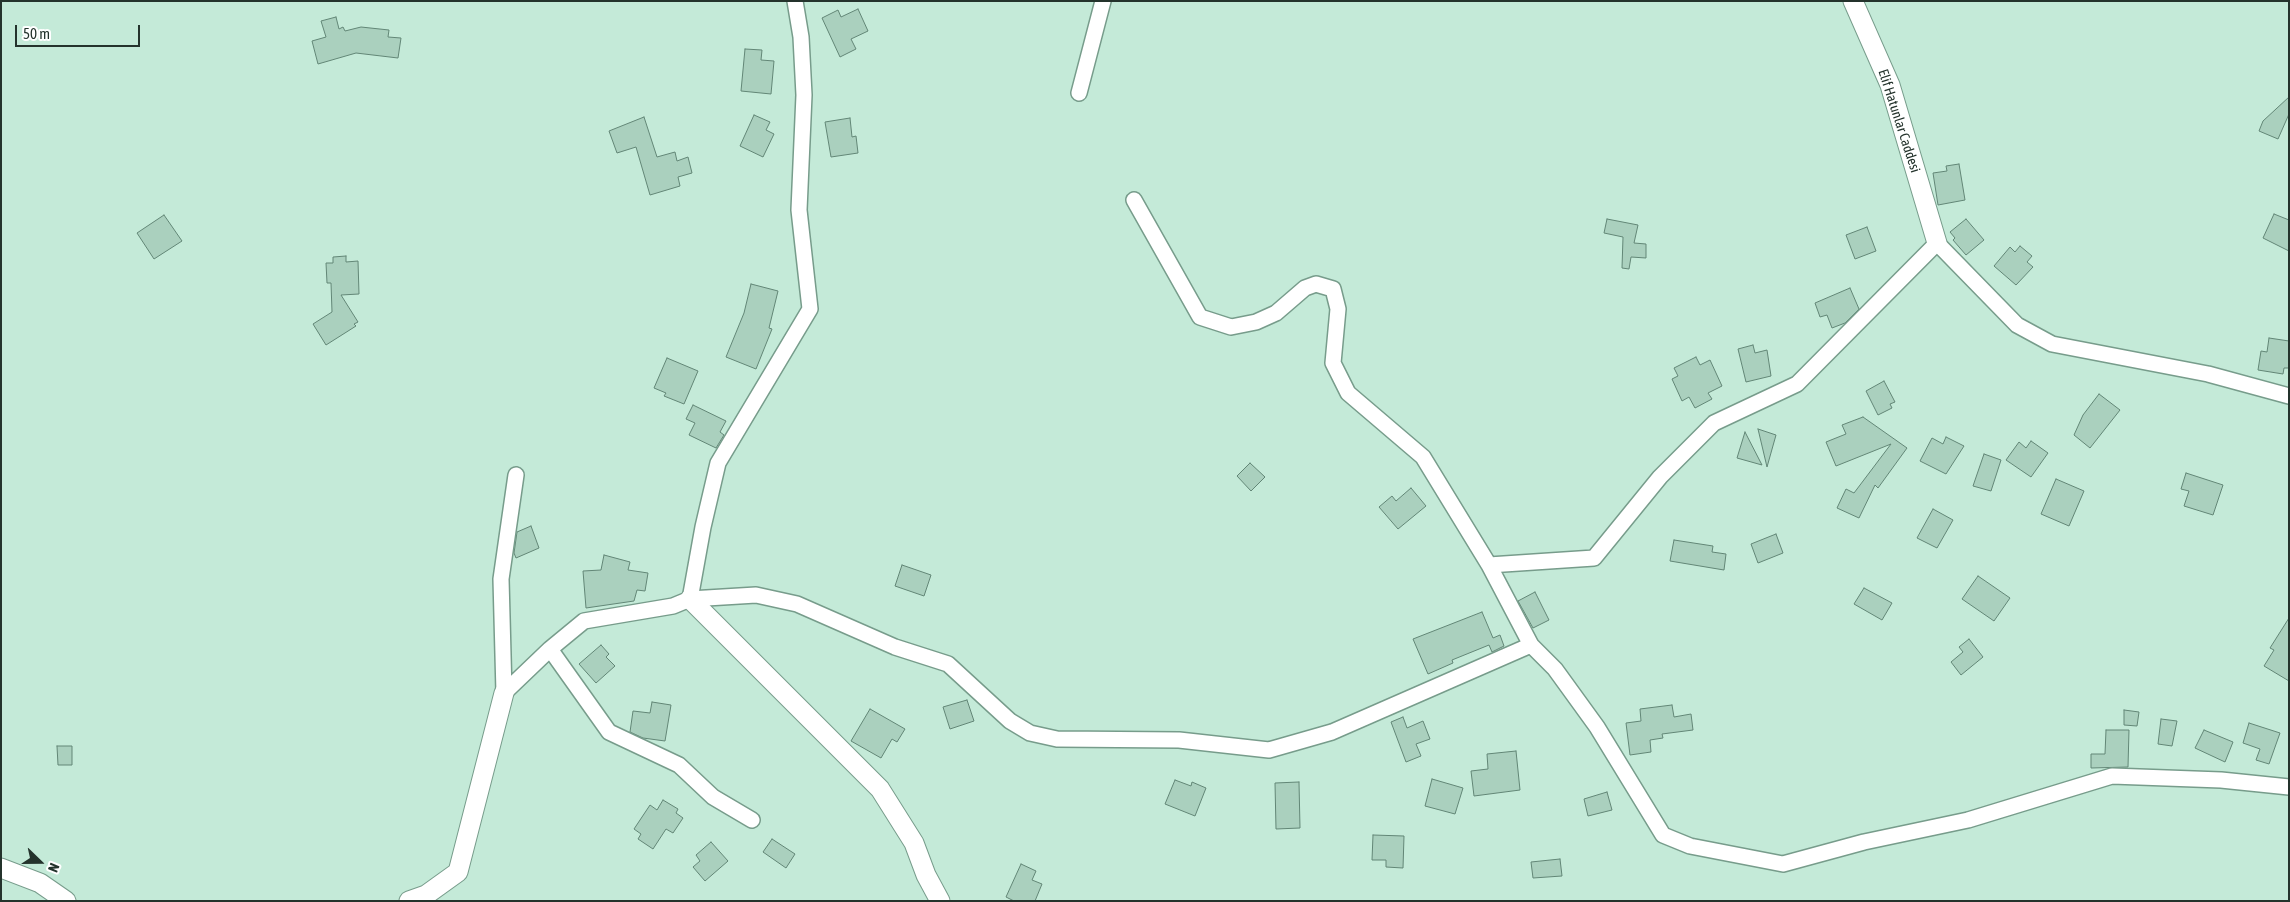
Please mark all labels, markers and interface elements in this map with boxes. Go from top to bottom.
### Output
scale bar [18,15,142,47]
text: 50 m [23,25,50,42]
street label: Elif Hatunlar Caddesi [1874,67,1924,175]
north arrow [15,837,65,887]
text: N [45,861,63,874]

